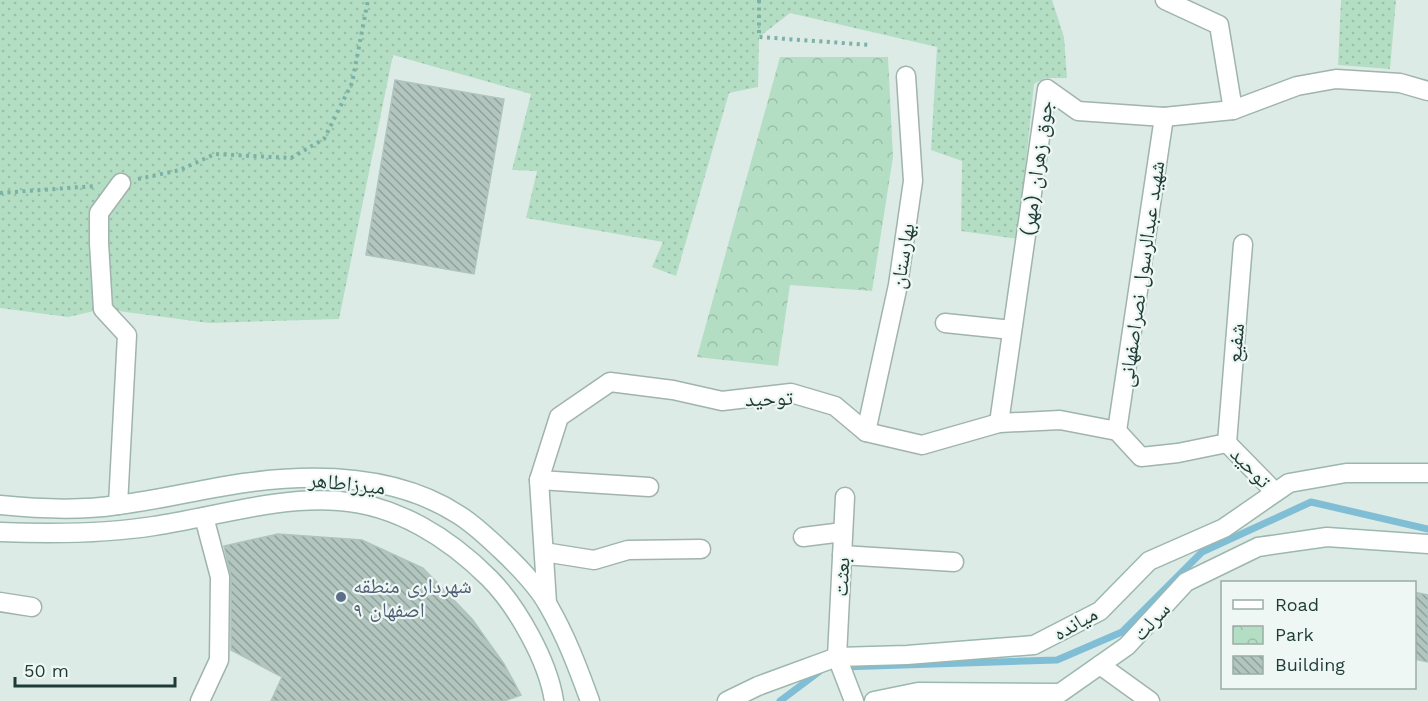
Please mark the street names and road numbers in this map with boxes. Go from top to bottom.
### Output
street label: جوق زهران (مهر) [1014,99,1059,237]
street label: شهید عبدالرسول نصراصفهانی [1113,159,1170,389]
street label: بهارستان [884,221,920,291]
street label: شفیع [1221,322,1250,364]
street label: توحید [745,385,793,411]
street label: توحید [1225,441,1277,493]
street label: میرزاطاهر [306,466,387,499]
street label: بعثت [827,557,855,597]
street label: سرلت [1127,596,1175,646]
street label: میانده [1048,601,1102,645]

